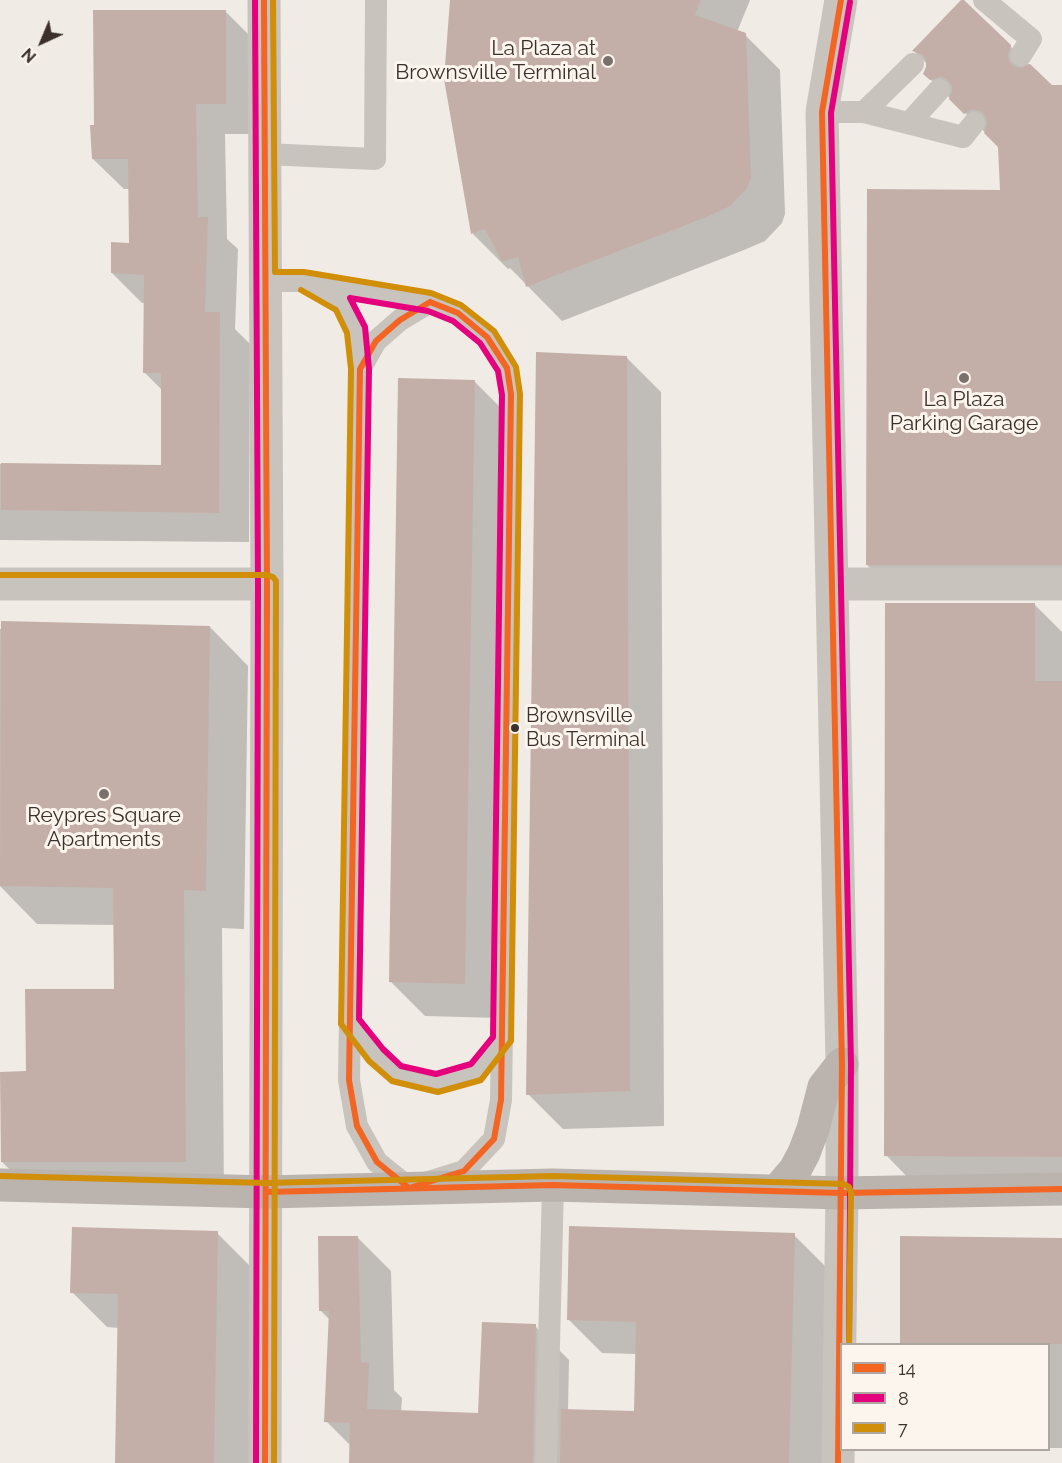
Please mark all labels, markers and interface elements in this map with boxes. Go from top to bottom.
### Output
north arrow [12,12,72,72]
place label: La Plaza at Brownsville Terminal [395,36,596,86]
text: N [18,44,40,66]
marker: La Plaza at Brownsville Terminal [601,54,615,68]
marker: La Plaza Parking Garage [957,371,971,385]
place label: La Plaza Parking Garage [890,387,1038,437]
place label: Brownsville Bus Terminal [526,704,645,751]
marker: Brownsville Bus Terminal [509,722,521,734]
marker: Reypres Square Apartments [97,787,111,801]
place label: Reypres Square Apartments [27,803,181,853]
legend [840,1343,1050,1451]
text: 14 [898,1358,916,1379]
text: 8 [898,1388,909,1409]
text: 7 [898,1418,908,1439]

